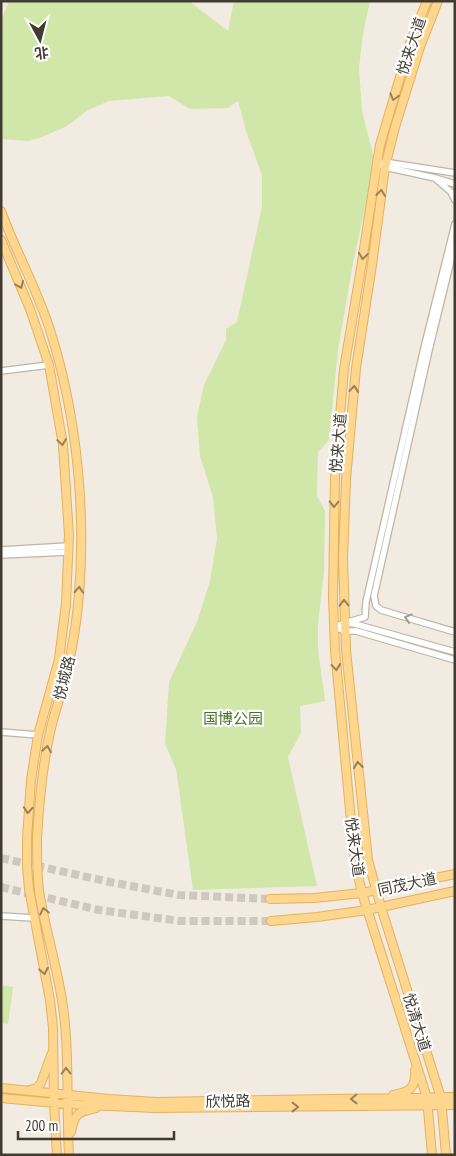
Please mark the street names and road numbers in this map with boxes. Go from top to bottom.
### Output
street label: 悦来大道 [392,15,430,77]
street label: 悦来大道 [326,412,350,474]
street label: 悦城路 [49,654,79,702]
street label: 悦来大道 [341,816,369,878]
street label: 同茂大道 [376,868,438,900]
street label: 悦清大道 [399,991,435,1053]
street label: 欣悦路 [205,1091,251,1111]

